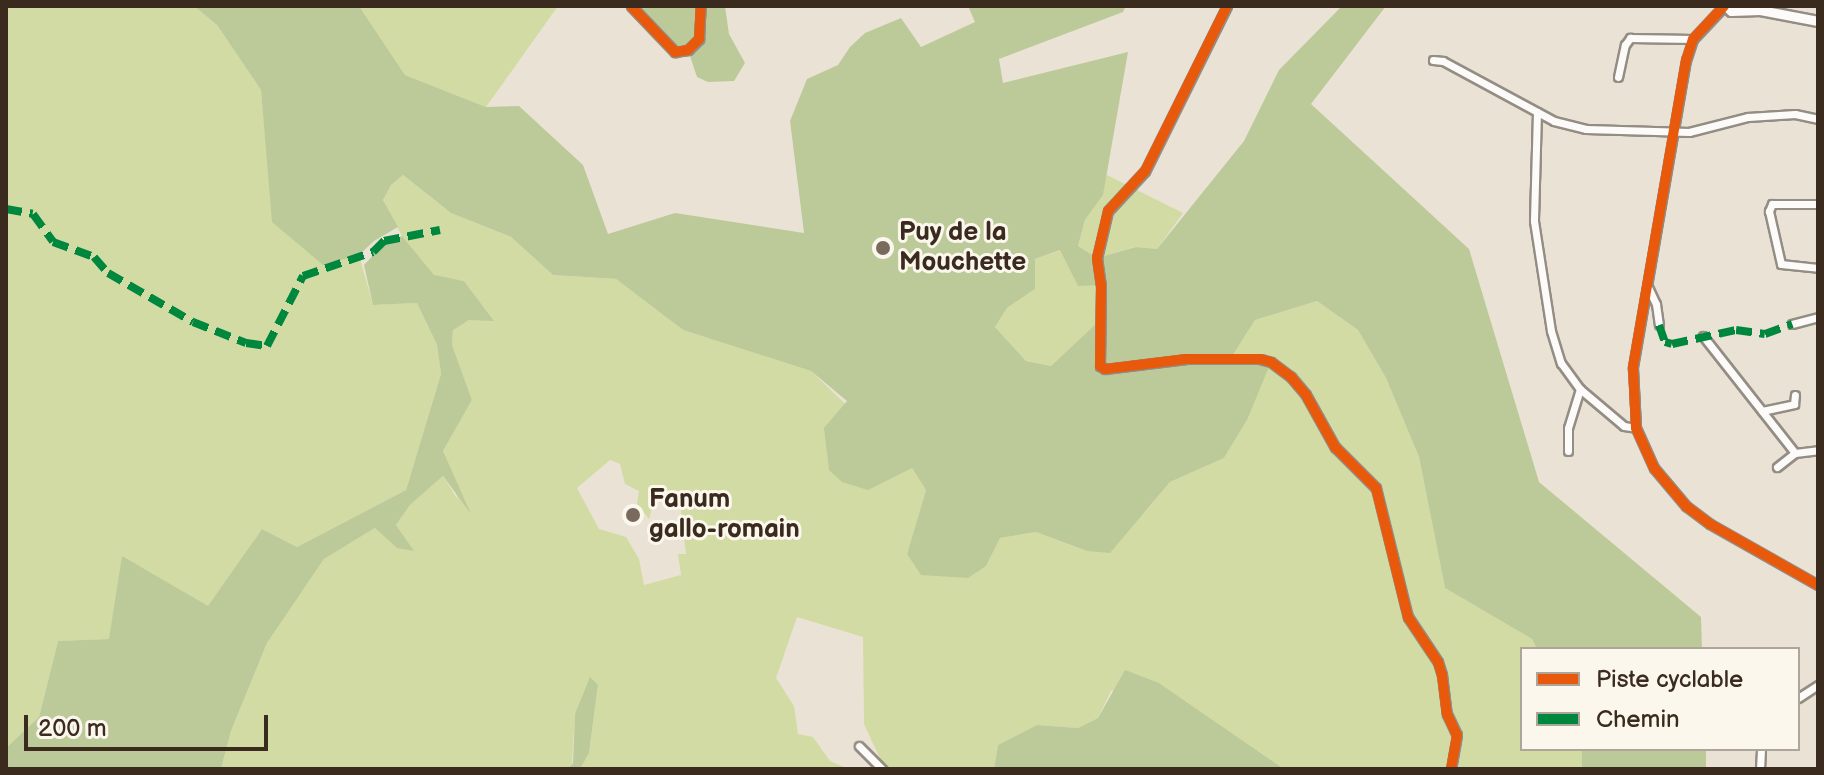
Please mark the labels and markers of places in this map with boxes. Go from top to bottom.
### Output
place label: Puy de la Mouchette [899,217,1026,278]
marker: Puy de la Mouchette [874,239,892,257]
place label: Fanum gallo-romain [649,484,800,546]
marker: Fanum gallo-romain [624,506,642,524]

